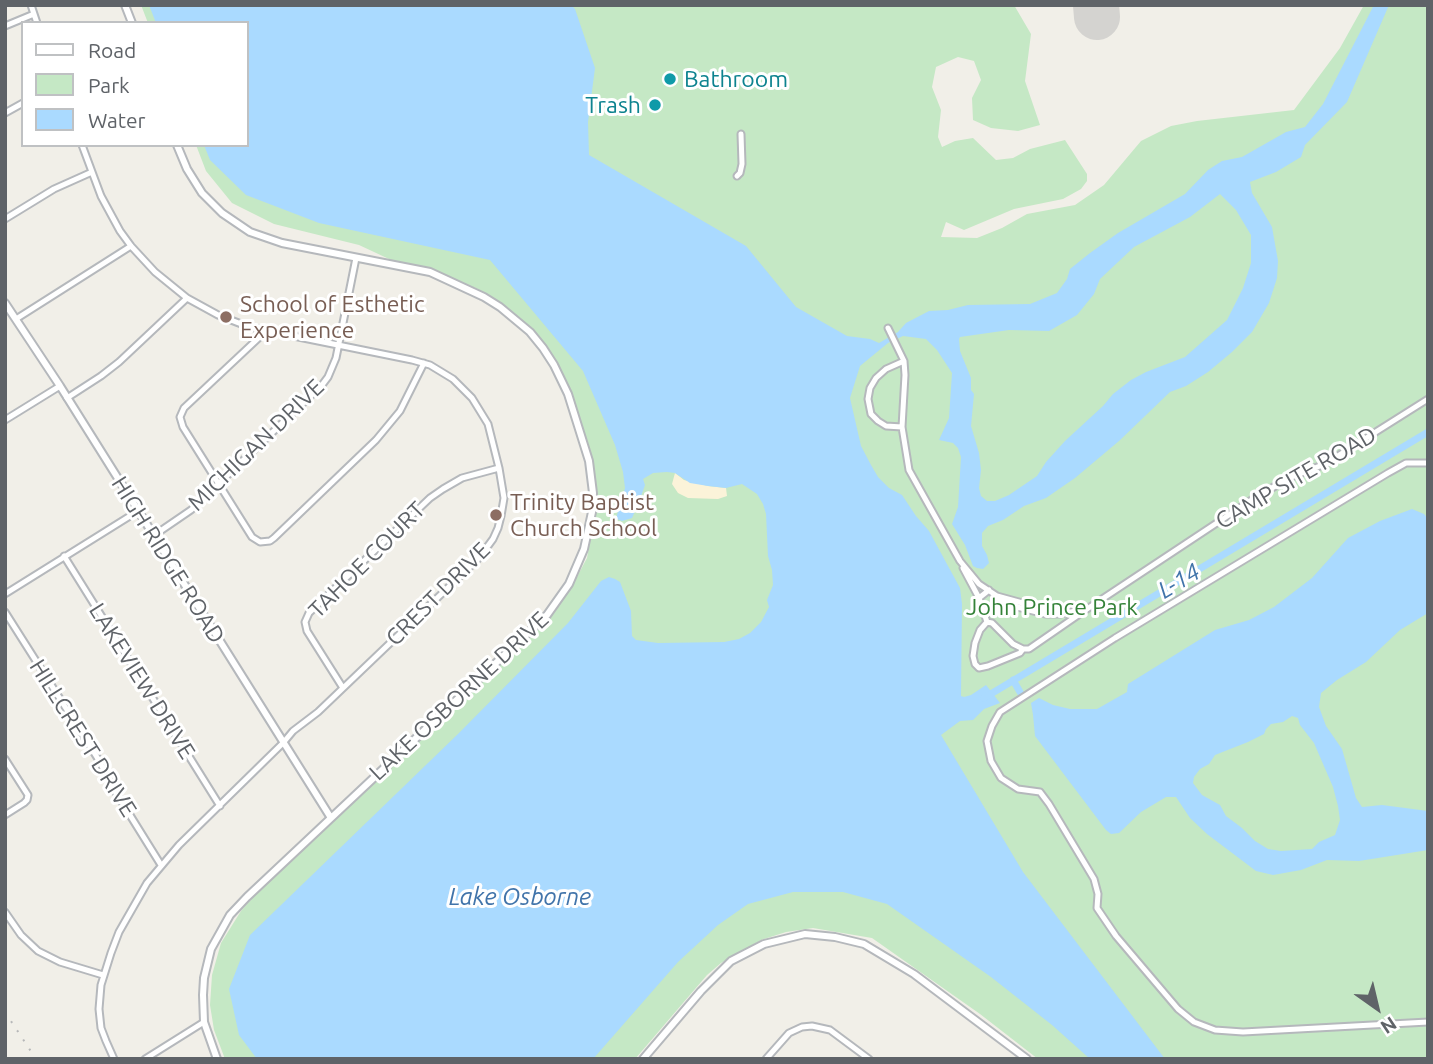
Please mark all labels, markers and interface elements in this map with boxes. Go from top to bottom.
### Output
legend [21,21,248,147]
text: Road [88,38,136,62]
place label: Bathroom [684,65,788,93]
marker: Bathroom [662,71,678,87]
text: Park [88,73,130,97]
place label: Trash [585,91,641,119]
marker: Trash [647,97,663,113]
text: Water [88,108,146,132]
place label: School of Esthetic Experience [240,290,425,344]
marker: School of Esthetic Experience [218,309,234,325]
street label: MICHIGAN DRIVE [182,373,330,517]
street label: CAMP SITE ROAD [1211,421,1381,535]
street label: HIGH RIDGE ROAD [106,471,230,649]
place label: Trinity Baptist Church School [510,488,657,542]
street label: TAHOE COURT [303,496,431,624]
marker: Trinity Baptist Church School [488,507,504,523]
street label: CREST DRIVE [380,536,496,652]
water label: L-14 [1153,557,1205,605]
park label: John Prince Park [966,593,1138,621]
street label: LAKEVIEW DRIVE [83,598,201,764]
street label: LAKE OSBORNE DRIVE [364,606,554,786]
street label: HILLCREST DRIVE [24,654,142,822]
water label: Lake Osborne [449,883,591,911]
north arrow [1342,973,1412,1043]
text: N [1377,1012,1401,1038]

